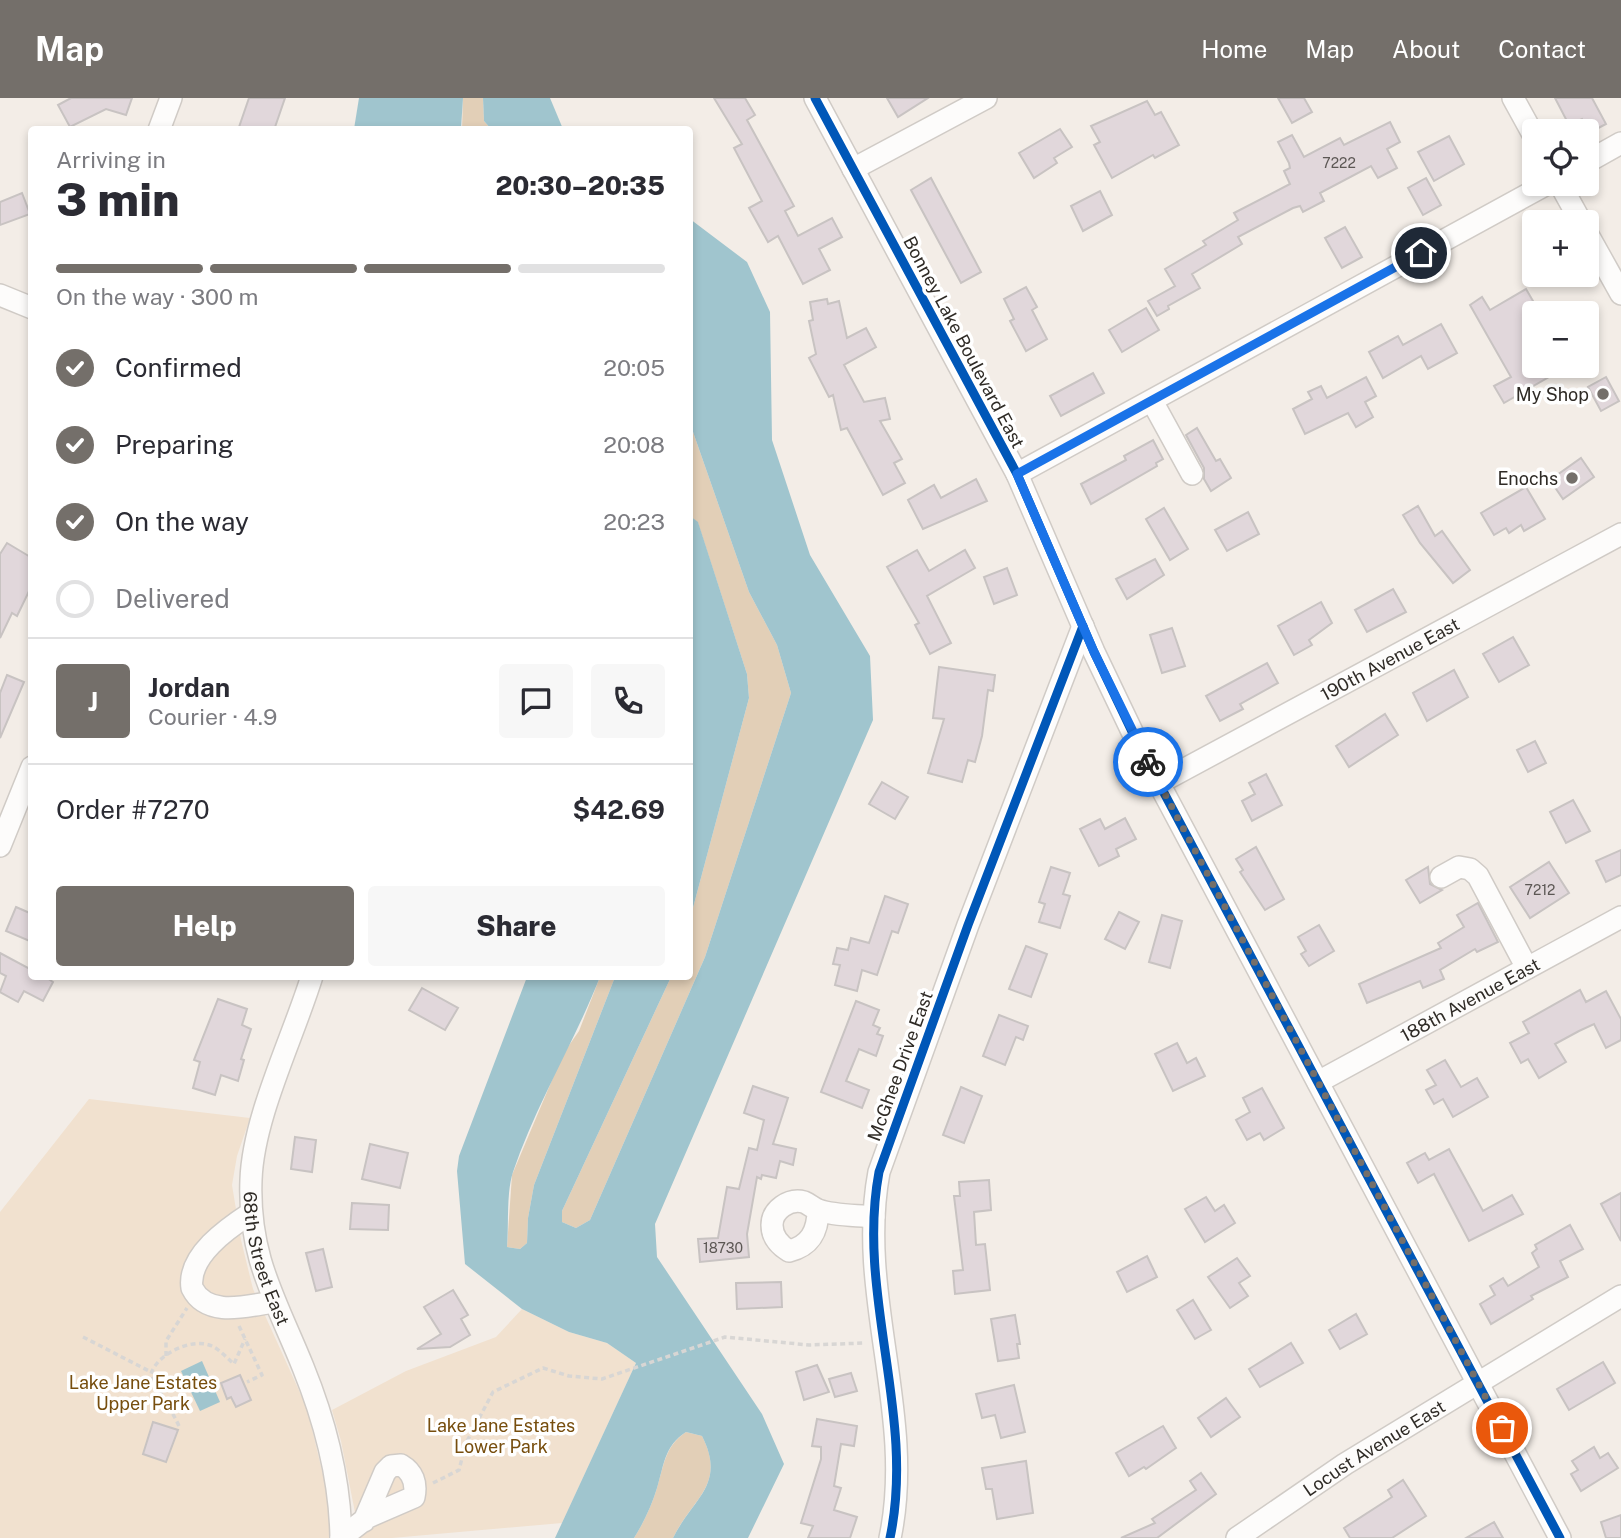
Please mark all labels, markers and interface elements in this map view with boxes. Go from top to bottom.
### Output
text: Map [35,30,104,68]
text: Home [1201,35,1267,63]
text: Map [1305,35,1354,63]
text: About [1392,35,1460,63]
text: Contact [1498,35,1586,63]
map controls [1522,119,1599,378]
button: locate [1522,119,1599,196]
text: Arriving in [56,146,166,173]
house number: 7222 [1322,155,1356,171]
text: 20:30–20:35 [495,170,665,201]
text: 3 min [56,172,180,226]
button: + [1522,210,1599,287]
pin [1391,223,1451,283]
street label: Bonney Lake Boulevard East [899,233,1029,451]
icon: home [1402,234,1440,272]
text: On the way · 300 m [56,283,258,310]
button: − [1522,301,1599,378]
icon: check [56,349,94,387]
text: Confirmed [115,352,242,383]
text: 20:05 [603,354,665,381]
place label: My Shop [1516,384,1589,405]
marker: My Shop [1595,386,1611,402]
icon: check [56,426,94,464]
text: Preparing [115,429,234,460]
text: 20:08 [603,431,665,458]
place label: Enochs [1497,468,1558,489]
marker: Enochs [1564,470,1580,486]
icon: check [56,503,94,541]
text: On the way [115,506,249,537]
text: 20:23 [603,508,665,535]
text: Delivered [115,583,230,614]
street label: 190th Avenue East [1317,613,1463,705]
button: chat [499,664,573,738]
button: phone [591,664,665,738]
text: Jordan [148,672,230,703]
text: J [88,686,98,717]
text: Courier · 4.9 [148,703,277,730]
courier [1113,727,1183,797]
icon: bike [1129,743,1167,781]
text: Order #7270 [56,794,210,825]
text: $42.69 [573,794,665,825]
house number: 7212 [1525,882,1555,898]
button: Help [56,886,354,966]
button: Share [368,886,665,966]
street label: 188th Avenue East [1397,953,1543,1046]
street label: McGhee Drive East [863,988,937,1144]
street label: 68th Street East [240,1191,294,1328]
house number: 18730 [703,1240,743,1256]
park label: Lake Jane Estates Upper Park [69,1372,217,1414]
street label: Locust Avenue East [1299,1395,1449,1500]
pin [1472,1398,1532,1458]
icon: bag [1483,1409,1521,1447]
park label: Lake Jane Estates Lower Park [427,1415,575,1457]

